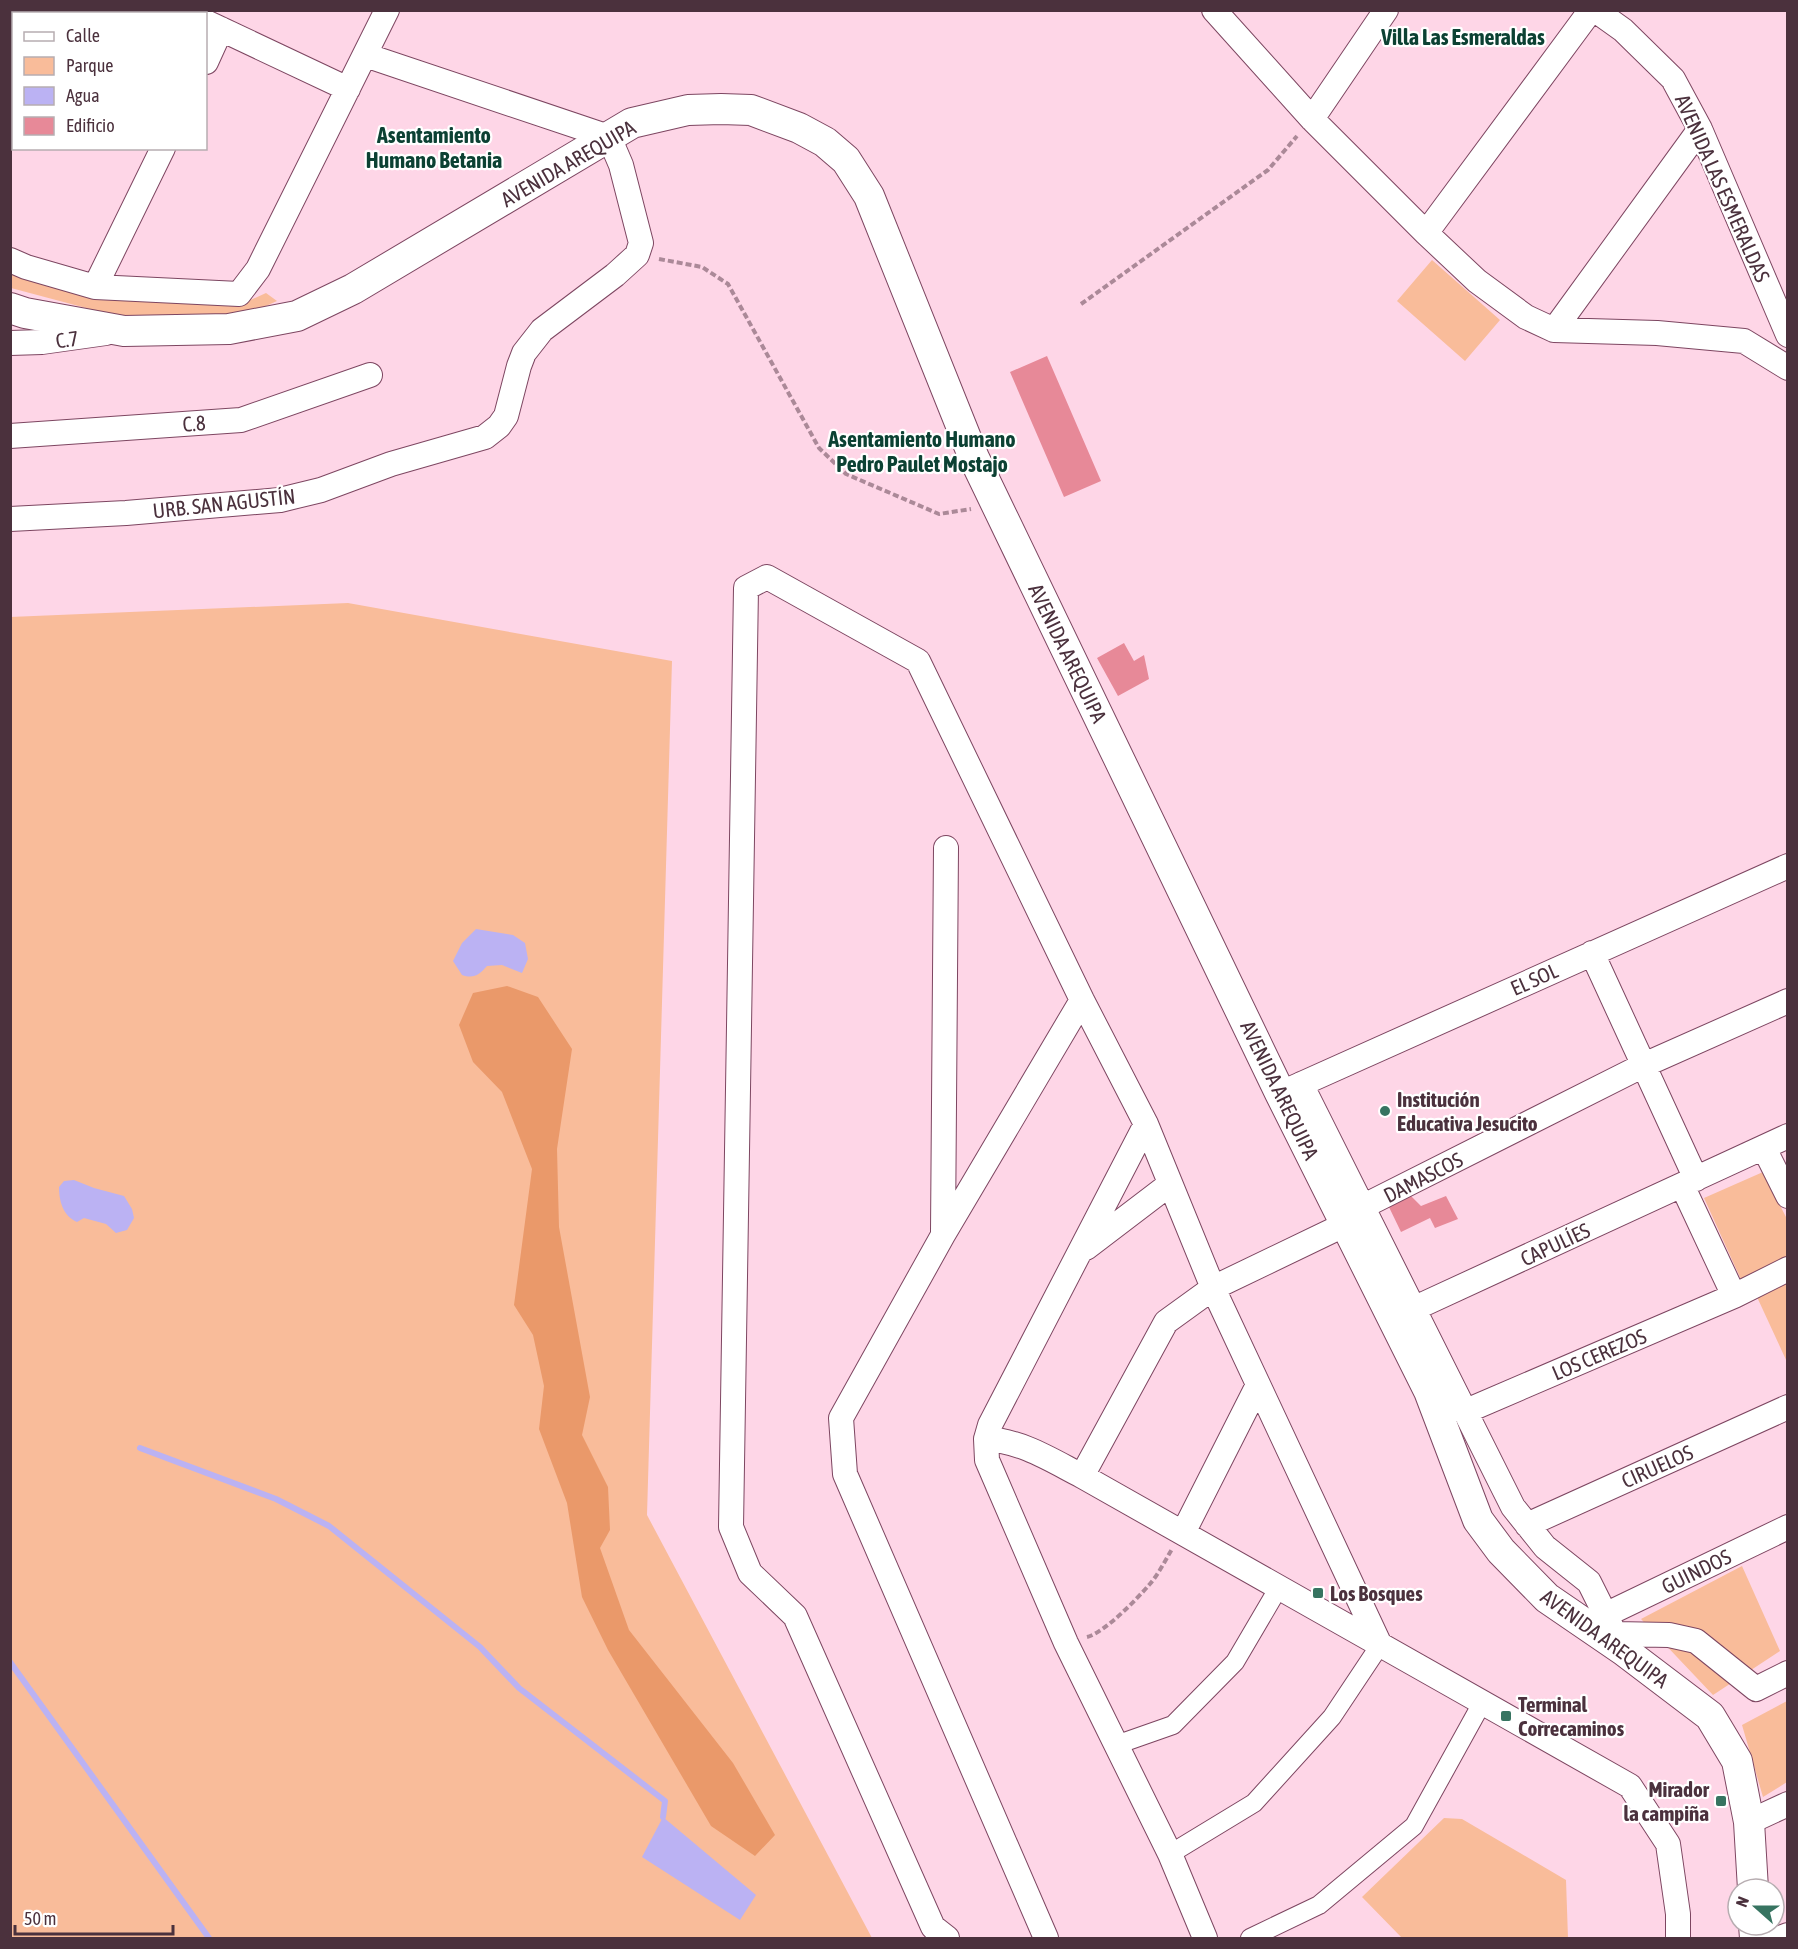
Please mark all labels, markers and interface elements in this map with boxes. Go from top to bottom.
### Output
legend [12,12,207,150]
district label: Villa Las Esmeraldas [1380,24,1545,50]
text: Calle [66,25,100,46]
text: Parque [66,55,114,76]
text: Agua [66,85,100,106]
street label: AVENIDA LAS ESMERALDAS [1671,91,1775,286]
street label: AVENIDA AREQUIPA [497,114,640,211]
text: Edificio [66,115,115,136]
district label: Asentamiento Humano Betania [366,122,502,173]
street label: C.7 [54,326,80,352]
street label: C.8 [182,410,206,436]
district label: Asentamiento Humano Pedro Paulet Mostajo [827,426,1016,477]
street label: URB. SAN AGUSTÍN [151,484,297,522]
street label: AVENIDA AREQUIPA [1024,580,1112,727]
street label: EL SOL [1507,958,1561,1000]
street label: AVENIDA AREQUIPA [1236,1017,1324,1164]
place label: Institución Educativa Jesucito [1397,1087,1538,1135]
marker: Institución Educativa Jesucito [1378,1104,1392,1118]
street label: DAMASCOS [1380,1147,1467,1207]
street label: CAPULÍES [1517,1217,1594,1270]
street label: LOS CEREZOS [1548,1323,1650,1385]
street label: CIRUELOS [1618,1440,1696,1492]
street label: GUINDOS [1657,1544,1735,1598]
place label: Los Bosques [1330,1581,1423,1605]
street label: AVENIDA AREQUIPA [1537,1584,1674,1693]
marker: Los Bosques [1311,1586,1325,1600]
place label: Terminal Correcaminos [1518,1692,1625,1740]
marker: Terminal Correcaminos [1499,1709,1513,1723]
place label: Mirador la campiña [1623,1777,1710,1825]
marker: Mirador la campiña [1714,1794,1728,1808]
north arrow [1726,1877,1786,1937]
text: N [1732,1894,1752,1909]
scale bar [15,1898,172,1936]
text: 50 m [24,1908,56,1929]

